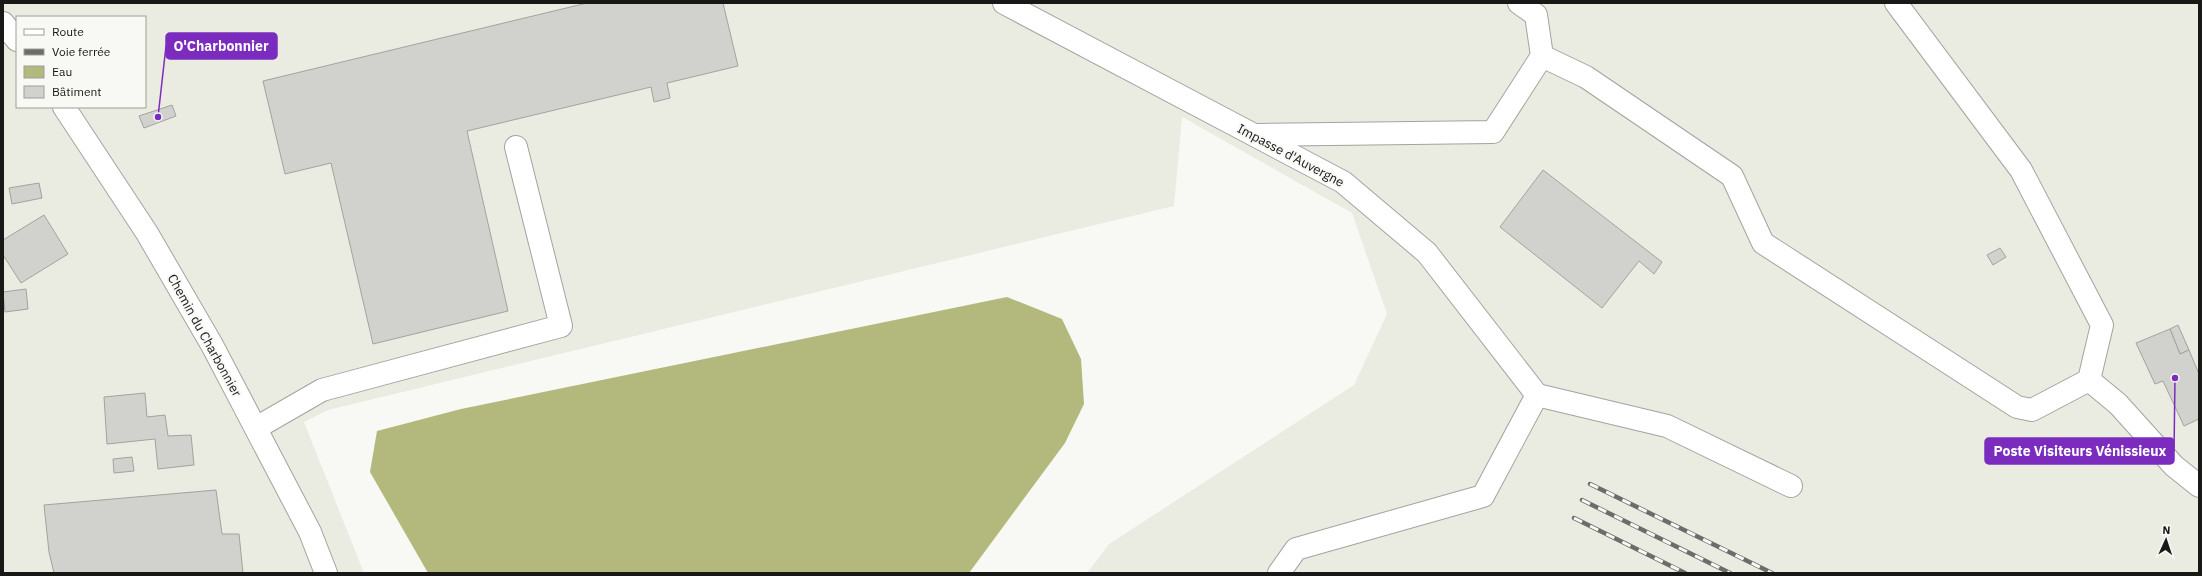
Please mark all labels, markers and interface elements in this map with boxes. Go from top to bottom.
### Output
legend [16,16,146,108]
text: Route [52,24,84,39]
callout: O'Charbonnier [166,33,277,59]
text: O'Charbonnier [173,37,269,55]
text: Voie ferrée [52,44,111,59]
text: Eau [52,64,72,79]
text: Bâtiment [52,84,102,99]
street label: Impasse d'Auvergne [1234,120,1347,191]
street label: Chemin du Charbonnier [164,271,245,400]
callout: Poste Visiteurs Vénissieux [1985,438,2174,464]
text: Poste Visiteurs Vénissieux [1994,442,2167,460]
north arrow [2146,520,2186,560]
text: N [2162,523,2171,537]

